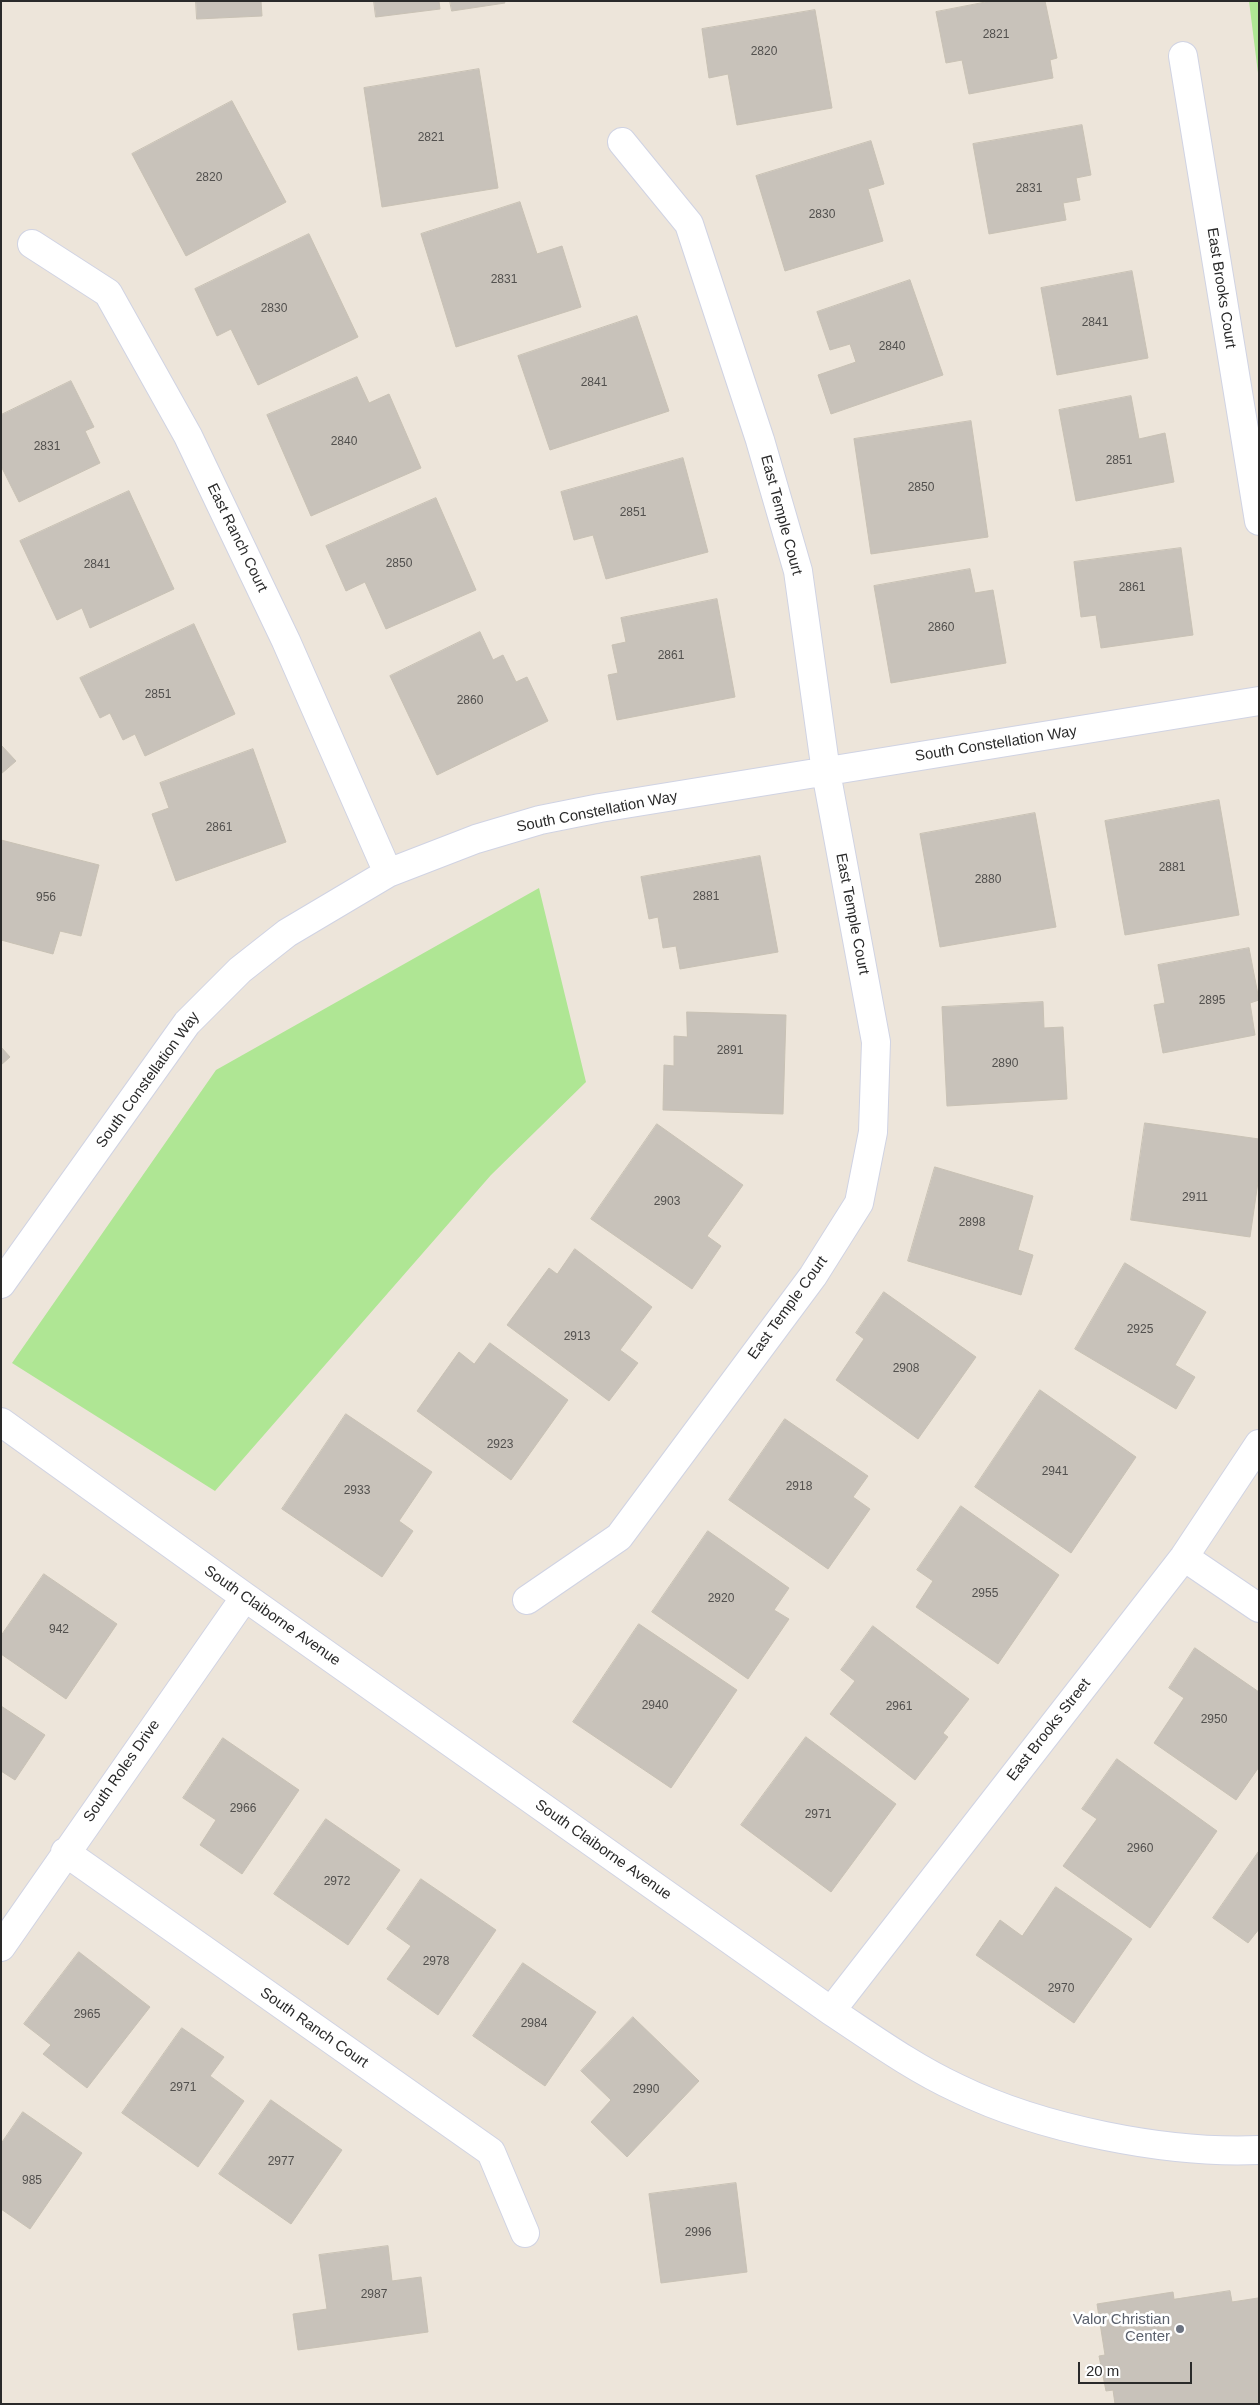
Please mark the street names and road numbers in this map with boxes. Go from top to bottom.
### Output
street label: East Brooks Court [1203,226,1239,350]
street label: East Temple Court [756,453,806,577]
street label: East Ranch Court [203,481,271,595]
street label: South Constellation Way [914,722,1078,766]
street label: South Constellation Way [515,788,679,836]
street label: East Temple Court [831,852,873,976]
street label: South Constellation Way [93,1008,203,1152]
street label: East Temple Court [744,1253,832,1363]
street label: South Claiborne Avenue [200,1562,344,1670]
street label: East Brooks Street [1003,1675,1095,1785]
street label: South Roles Drive [80,1716,164,1826]
street label: South Claiborne Avenue [531,1796,675,1904]
street label: South Ranch Court [257,1984,371,2072]

